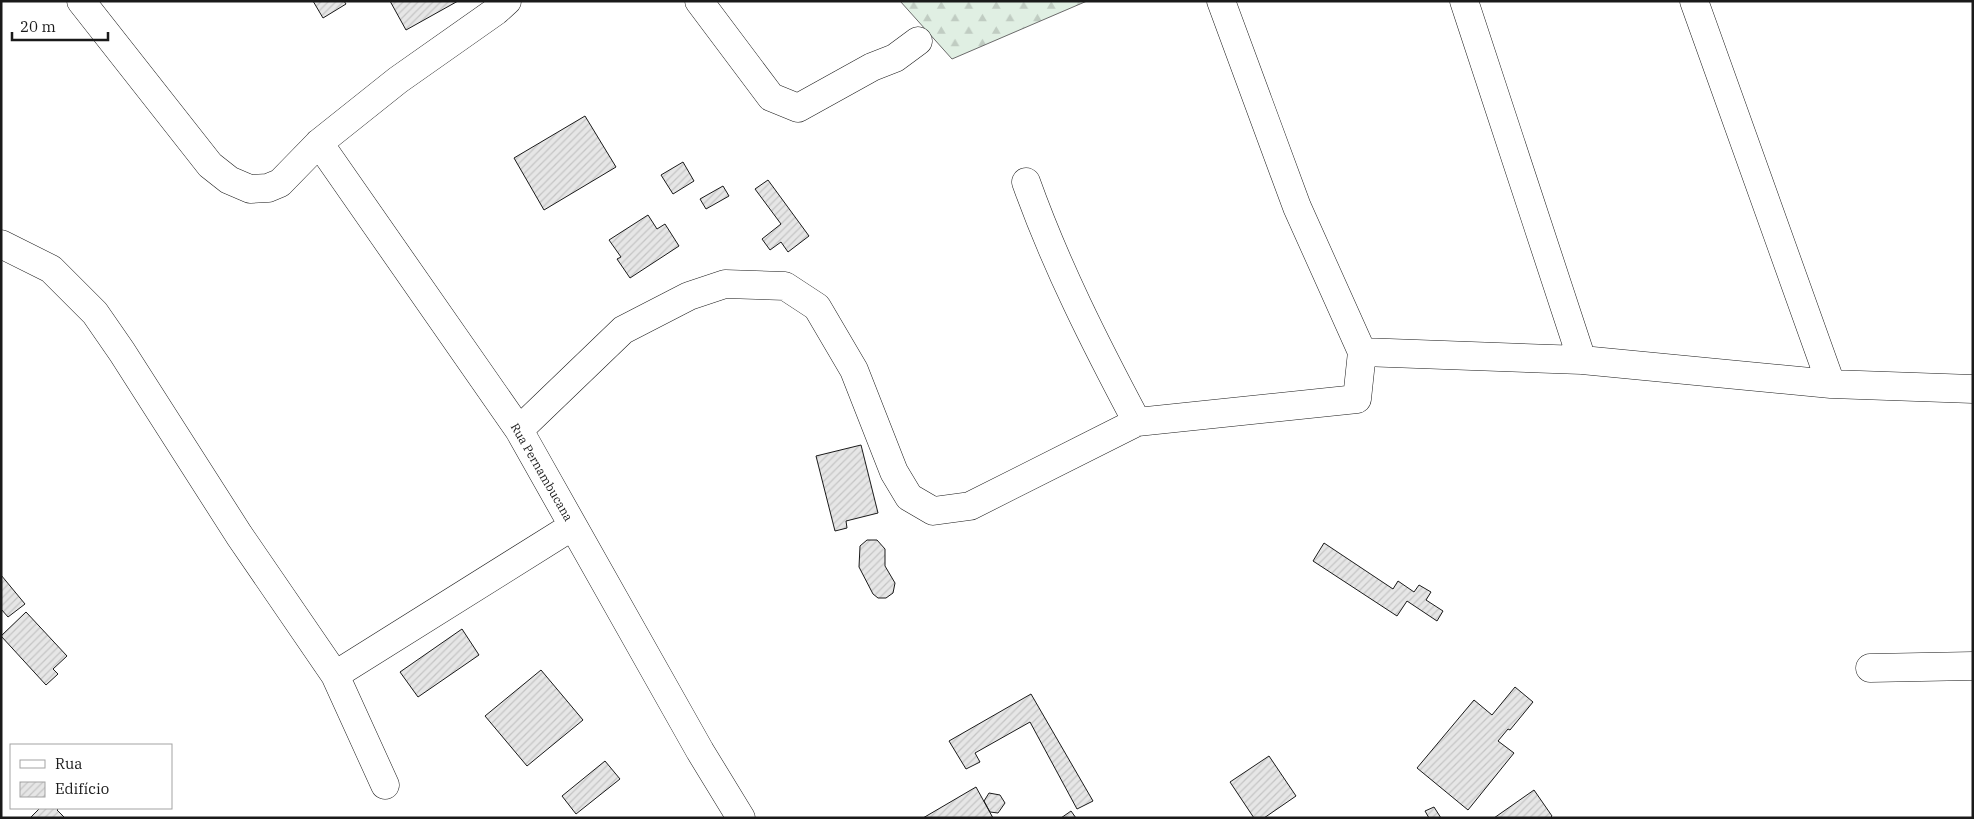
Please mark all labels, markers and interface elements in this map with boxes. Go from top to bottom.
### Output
scale bar [12,10,109,42]
text: 20 m [20,17,56,36]
street label: Rua Pernambucana [508,420,576,524]
legend [10,744,172,809]
text: Rua [55,754,82,773]
text: Edifício [55,779,109,798]

